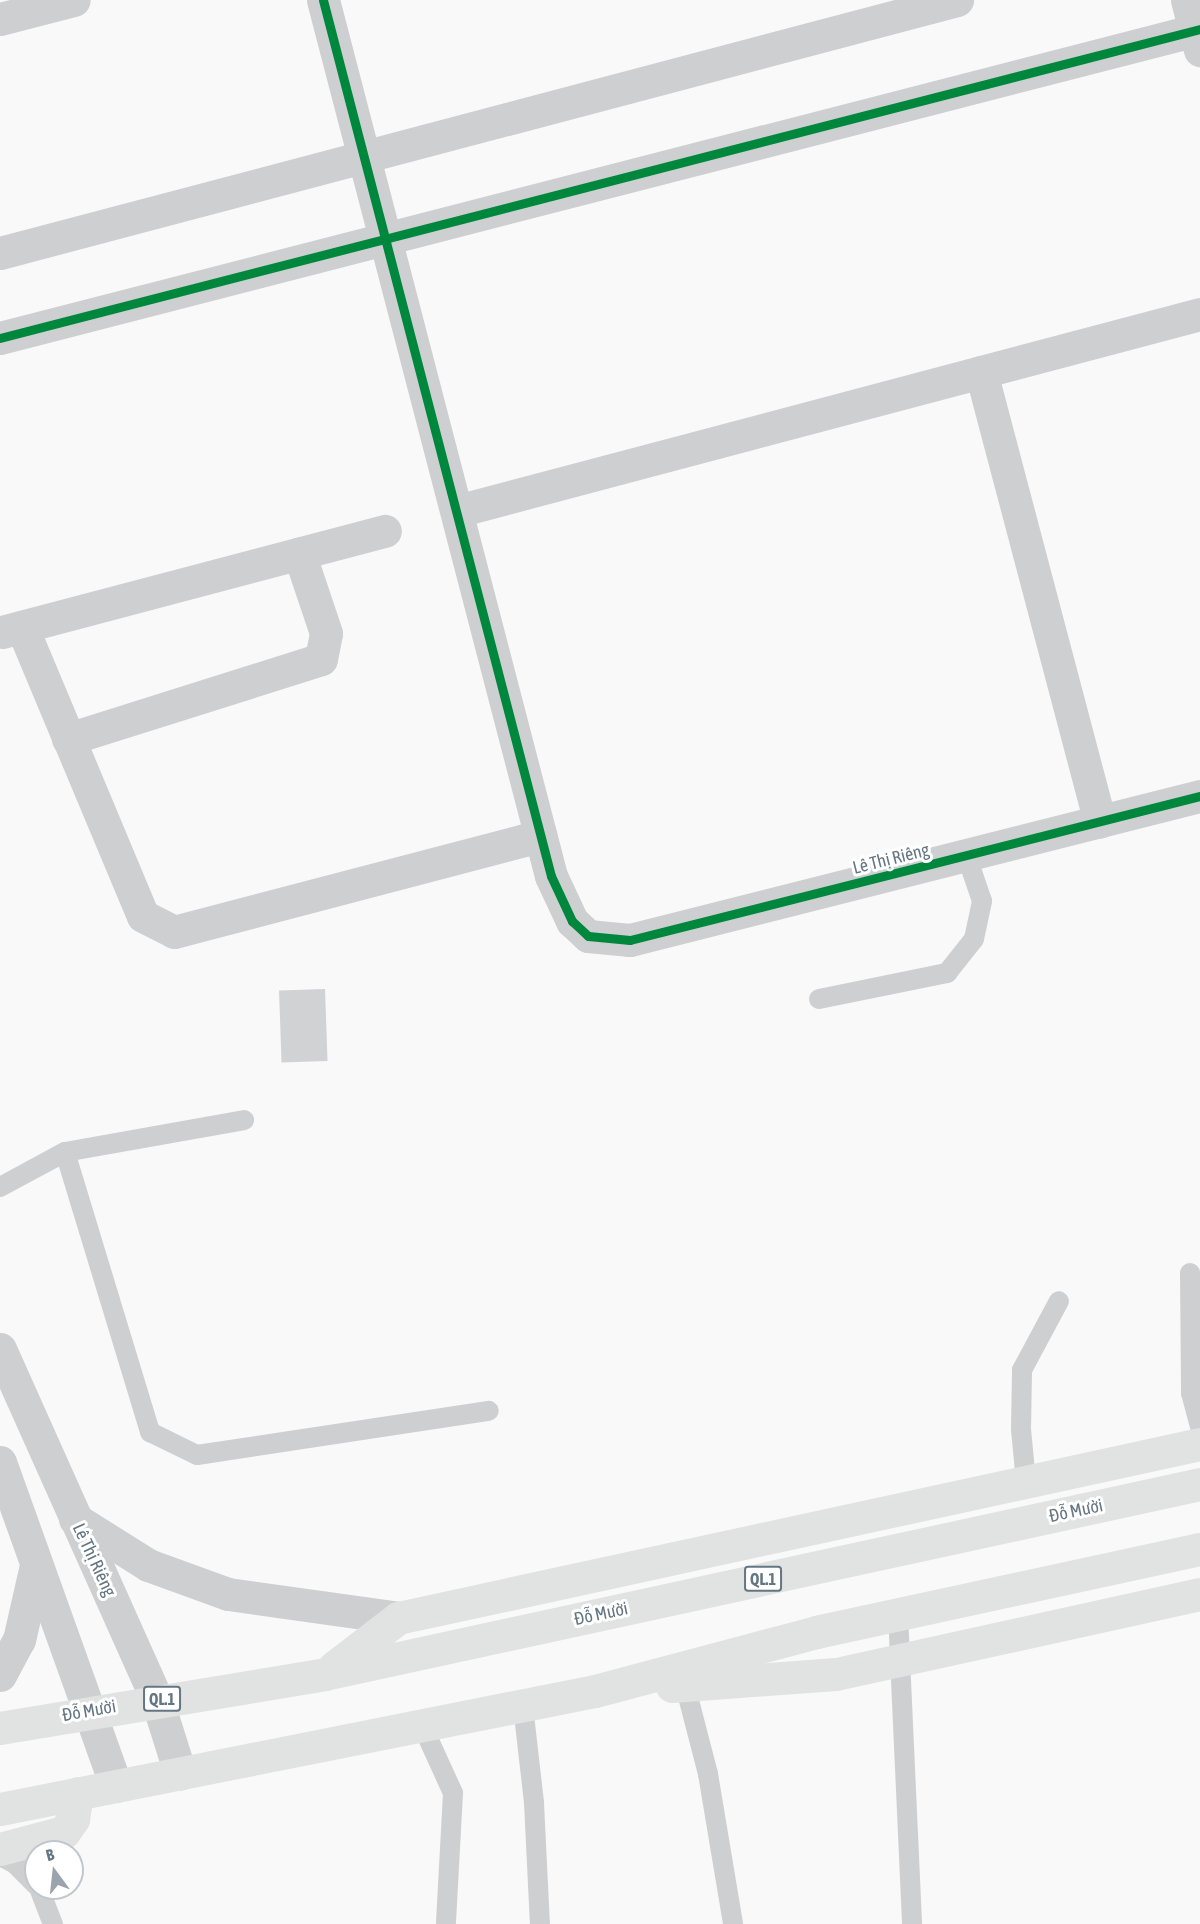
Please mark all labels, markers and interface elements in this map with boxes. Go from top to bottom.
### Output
street label: Lê Thị Riêng [850,839,932,879]
street label: Đỗ Mười [1047,1495,1105,1527]
street label: Lê Thị Riêng [68,1520,120,1600]
road number: QL.1 [744,1566,783,1592]
street label: Đỗ Mười [572,1598,630,1630]
road number: QL.1 [142,1686,182,1712]
street label: Đỗ Mười [60,1696,118,1726]
north arrow [24,1840,84,1900]
text: B [44,1845,56,1864]

